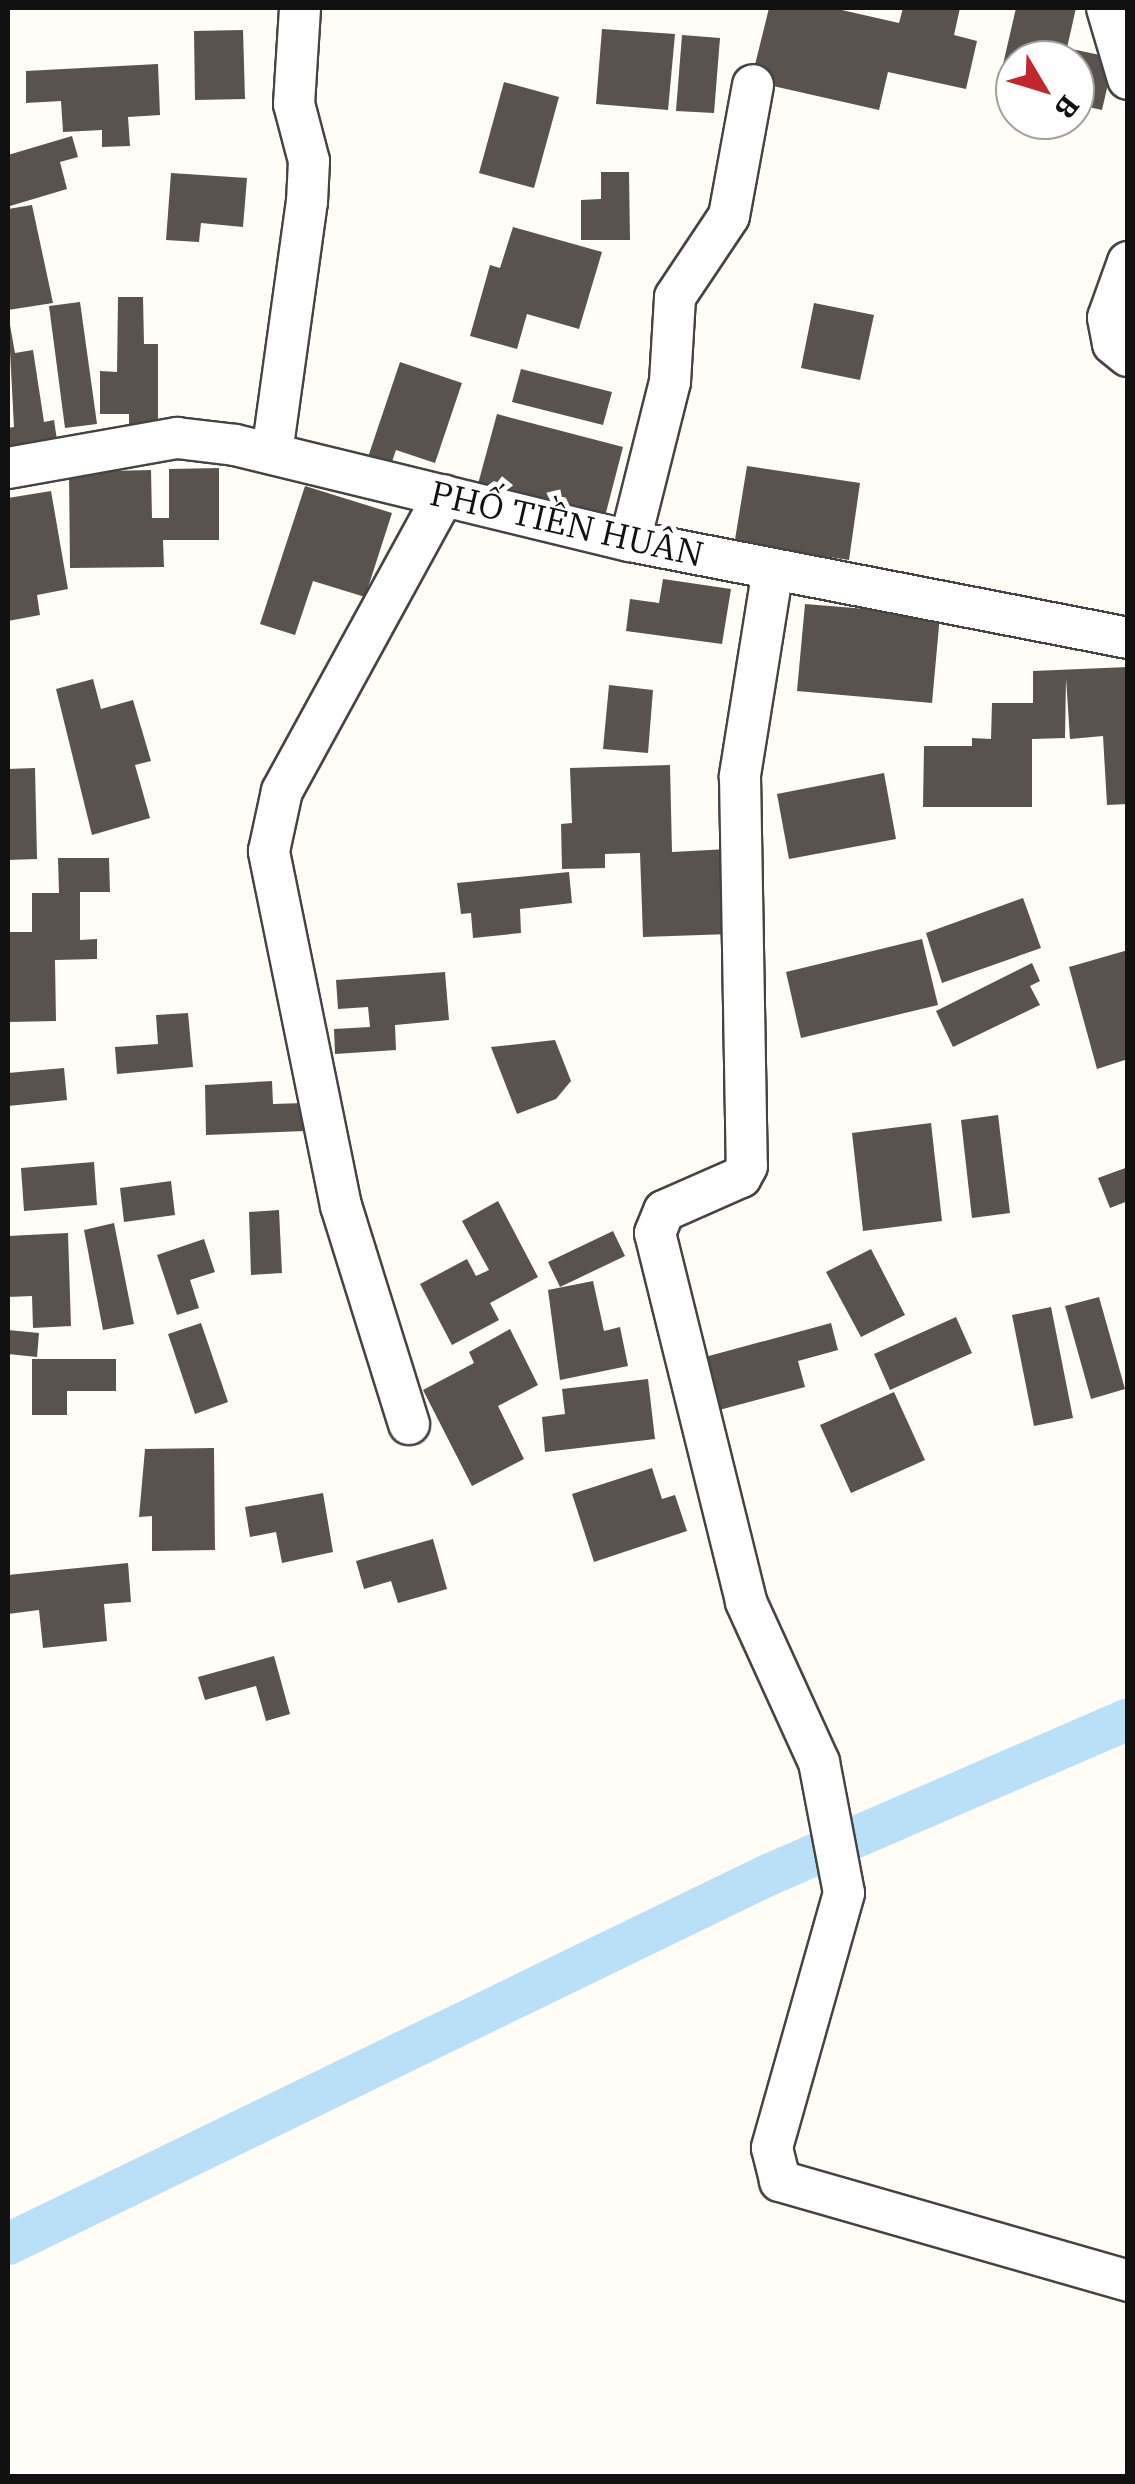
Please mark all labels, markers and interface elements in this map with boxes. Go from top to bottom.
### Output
north arrow [995,40,1095,140]
text: B [1047,88,1088,127]
street label: PHỐ TIỀN HUÂN [426,471,708,575]

